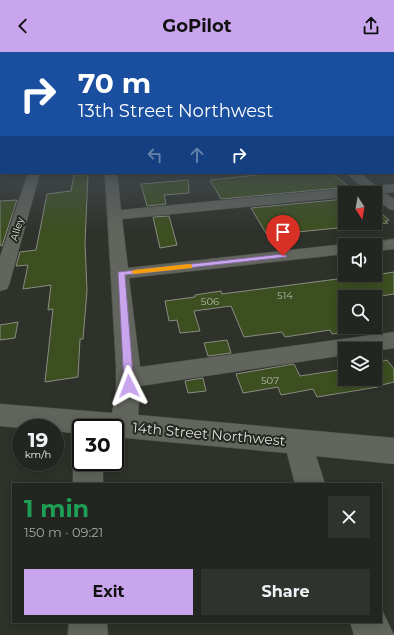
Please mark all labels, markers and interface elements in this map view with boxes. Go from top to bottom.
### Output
icon: back [12,15,34,37]
text: GoPilot [162,15,232,37]
icon: share [360,15,382,37]
text: 70 m [78,66,151,100]
icon: right [12,68,64,120]
text: 13th Street Northwest [78,100,273,122]
icon: left [144,144,166,166]
icon: ahead [186,144,208,166]
icon: right [228,144,250,166]
north arrow [338,186,382,230]
map controls [338,186,382,386]
street label: Alley [7,215,27,242]
pin [266,215,300,256]
icon: arrive [272,221,294,243]
button: sound [338,238,382,282]
house number: 514 [277,289,293,302]
button: search [338,290,382,334]
house number: 506 [201,295,219,308]
button: layers [338,342,382,386]
position arrow [108,365,150,407]
house number: 507 [261,374,279,387]
street label: 14th Street Northwest [132,418,286,450]
speed limit sign: 30 [72,419,124,471]
text: 19 [28,428,48,452]
text: km/h [25,448,51,461]
text: 1 min [24,494,89,523]
button: close [328,496,370,538]
text: 150 m · 09:21 [24,524,103,540]
button: Exit [24,569,193,615]
button: Share [201,569,370,615]

